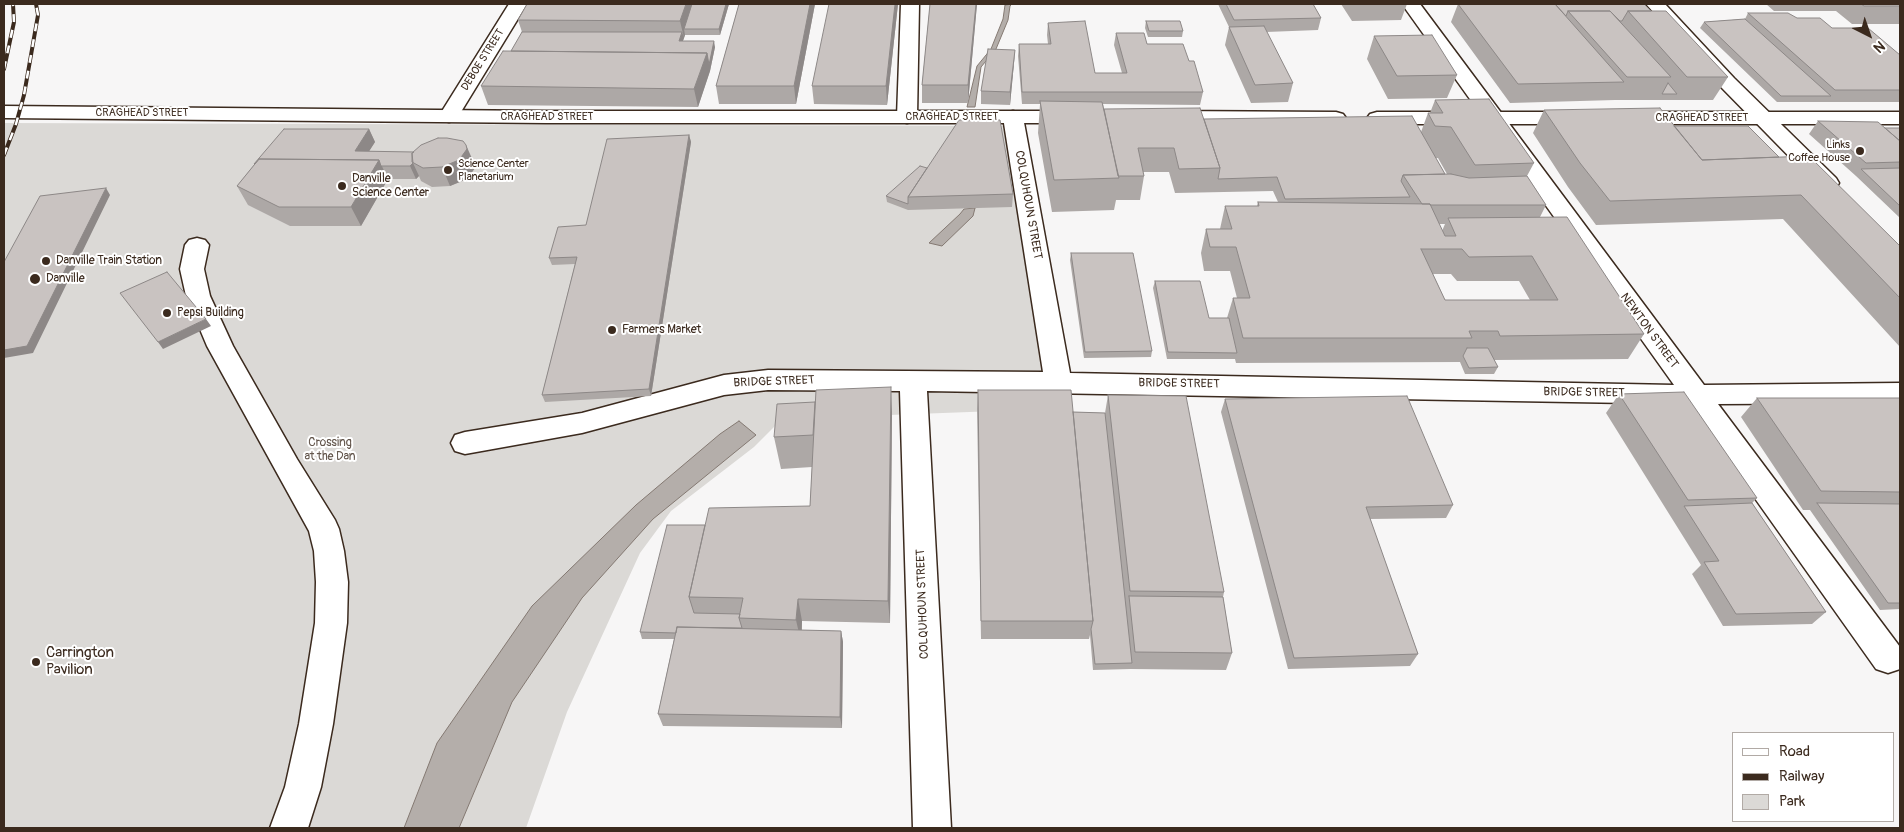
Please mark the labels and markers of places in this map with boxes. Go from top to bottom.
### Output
place label: Links Coffee House [1788,138,1850,164]
marker: Links Coffee House [1854,145,1866,157]
place label: Science Center Planetarium [458,157,529,183]
marker: Science Center Planetarium [442,164,454,176]
place label: Danville Science Center [352,172,429,200]
marker: Danville Science Center [336,180,348,192]
place label: Danville Train Station [56,254,162,268]
marker: Danville Train Station [40,255,52,267]
marker: Danville [28,272,42,286]
place label: Danville [46,272,85,286]
place label: Pepsi Building [177,306,244,320]
marker: Pepsi Building [161,307,173,319]
place label: Farmers Market [622,323,701,337]
marker: Farmers Market [606,324,618,336]
place label: Carrington Pavilion [46,644,114,679]
marker: Carrington Pavilion [30,656,42,668]

